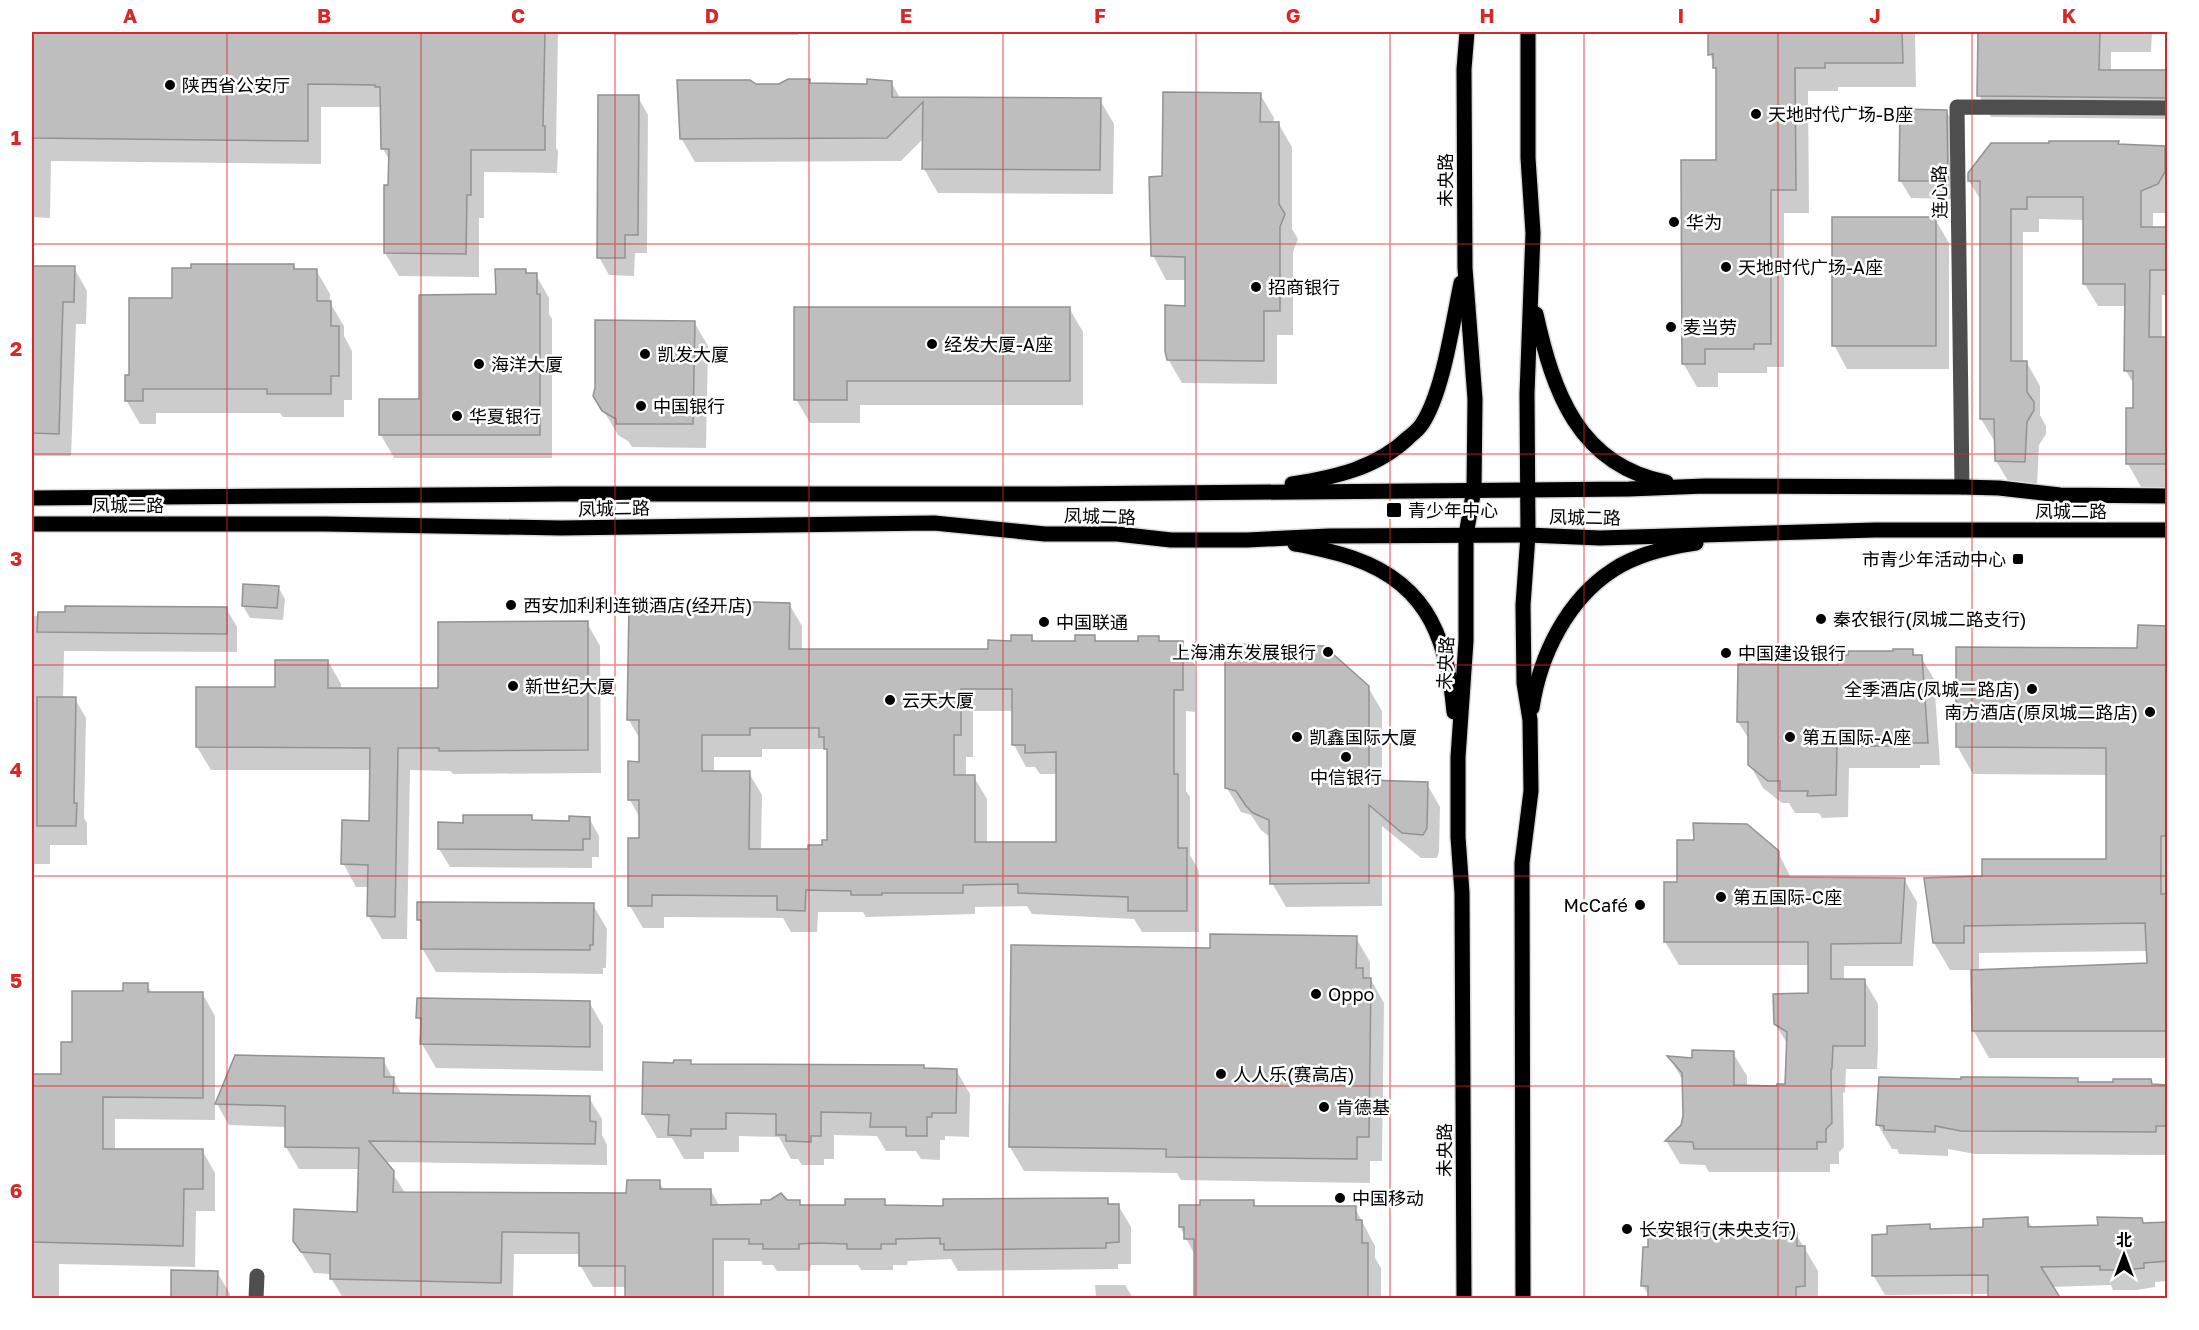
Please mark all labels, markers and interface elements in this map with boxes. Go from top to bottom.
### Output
text: A [123,3,137,27]
text: B [317,3,331,27]
text: C [511,3,525,27]
text: D [705,3,719,27]
text: E [900,3,912,27]
text: F [1094,3,1106,27]
text: G [1286,3,1300,27]
text: H [1479,3,1495,27]
text: I [1678,3,1684,27]
text: J [1869,3,1881,27]
text: K [2062,3,2077,27]
place label: 陕西省公安厅 [182,74,290,96]
marker: 陕西省公安厅 [163,78,177,92]
place label: 天地时代广场-B座 [1768,103,1913,125]
marker: 天地时代广场-B座 [1749,107,1763,121]
text: 1 [11,125,21,149]
street label: 未央路 [1434,153,1456,207]
street label: 连心路 [1928,165,1950,219]
place label: 华为 [1686,211,1722,233]
marker: 华为 [1667,215,1681,229]
place label: 天地时代广场-A座 [1738,256,1883,278]
marker: 天地时代广场-A座 [1719,260,1733,274]
place label: 招商银行 [1268,276,1340,298]
marker: 招商银行 [1249,280,1263,294]
place label: 麦当劳 [1683,316,1737,338]
marker: 麦当劳 [1664,320,1678,334]
place label: 经发大厦-A座 [944,333,1053,355]
text: 2 [10,336,22,360]
marker: 经发大厦-A座 [925,337,939,351]
place label: 凯发大厦 [657,343,729,365]
marker: 凯发大厦 [638,347,652,361]
place label: 海洋大厦 [491,353,563,375]
marker: 海洋大厦 [472,357,486,371]
place label: 中国银行 [653,395,725,417]
marker: 中国银行 [634,399,648,413]
place label: 华夏银行 [469,405,541,427]
marker: 华夏银行 [450,409,464,423]
street label: 凤城二路 [92,494,164,516]
street label: 凤城二路 [578,496,650,520]
place label: 青少年中心 [1408,499,1498,521]
street label: 凤城二路 [2035,500,2107,522]
marker: 青少年中心 [1385,501,1403,519]
street label: 凤城二路 [1064,504,1136,528]
street label: 凤城二路 [1549,505,1621,529]
text: 3 [10,546,22,570]
place label: 市青少年活动中心 [1862,548,2006,570]
marker: 市青少年活动中心 [2011,552,2025,566]
place label: 西安加利利连锁酒店(经开店) [523,594,753,616]
marker: 西安加利利连锁酒店(经开店) [504,598,518,612]
place label: 秦农银行(凤城二路支行) [1833,608,2027,630]
place label: 中国联通 [1056,611,1128,633]
marker: 秦农银行(凤城二路支行) [1814,612,1828,626]
marker: 中国联通 [1037,615,1051,629]
street label: 未央路 [1433,635,1457,691]
place label: 上海浦东发展银行 [1172,641,1316,663]
place label: 中国建设银行 [1738,642,1846,664]
marker: 上海浦东发展银行 [1321,645,1335,659]
marker: 中国建设银行 [1719,646,1733,660]
place label: 新世纪大厦 [525,675,615,697]
place label: 全季酒店(凤城二路店) [1844,678,2020,700]
marker: 新世纪大厦 [506,679,520,693]
marker: 全季酒店(凤城二路店) [2025,682,2039,696]
place label: 云天大厦 [902,689,974,711]
marker: 云天大厦 [883,693,897,707]
place label: 南方酒店(原凤城二路店) [1944,701,2138,723]
marker: 南方酒店(原凤城二路店) [2143,705,2157,719]
place label: 凯鑫国际大厦 [1309,726,1417,748]
place label: 第五国际-A座 [1802,726,1911,748]
marker: 凯鑫国际大厦 [1290,730,1304,744]
marker: 第五国际-A座 [1783,730,1797,744]
marker: 中信银行 [1339,750,1353,764]
text: 4 [10,757,22,781]
place label: 中信银行 [1310,766,1382,788]
place label: 第五国际-C座 [1733,886,1842,908]
marker: 第五国际-C座 [1714,890,1728,904]
place label: McCafé [1563,894,1628,916]
marker: McCafé [1633,898,1647,912]
text: 5 [10,968,22,992]
place label: Oppo [1328,983,1374,1005]
marker: Oppo [1309,987,1323,1001]
place label: 人人乐(赛高店) [1233,1063,1355,1085]
marker: 人人乐(赛高店) [1214,1067,1228,1081]
place label: 肯德基 [1336,1096,1390,1118]
marker: 肯德基 [1317,1100,1331,1114]
street label: 未央路 [1433,1123,1455,1177]
text: 6 [10,1178,22,1202]
place label: 中国移动 [1352,1187,1424,1209]
marker: 中国移动 [1333,1191,1347,1205]
place label: 长安银行(未央支行) [1639,1218,1797,1240]
marker: 长安银行(未央支行) [1620,1222,1634,1236]
north arrow [2094,1225,2154,1285]
text: 北 [2116,1230,2132,1250]

